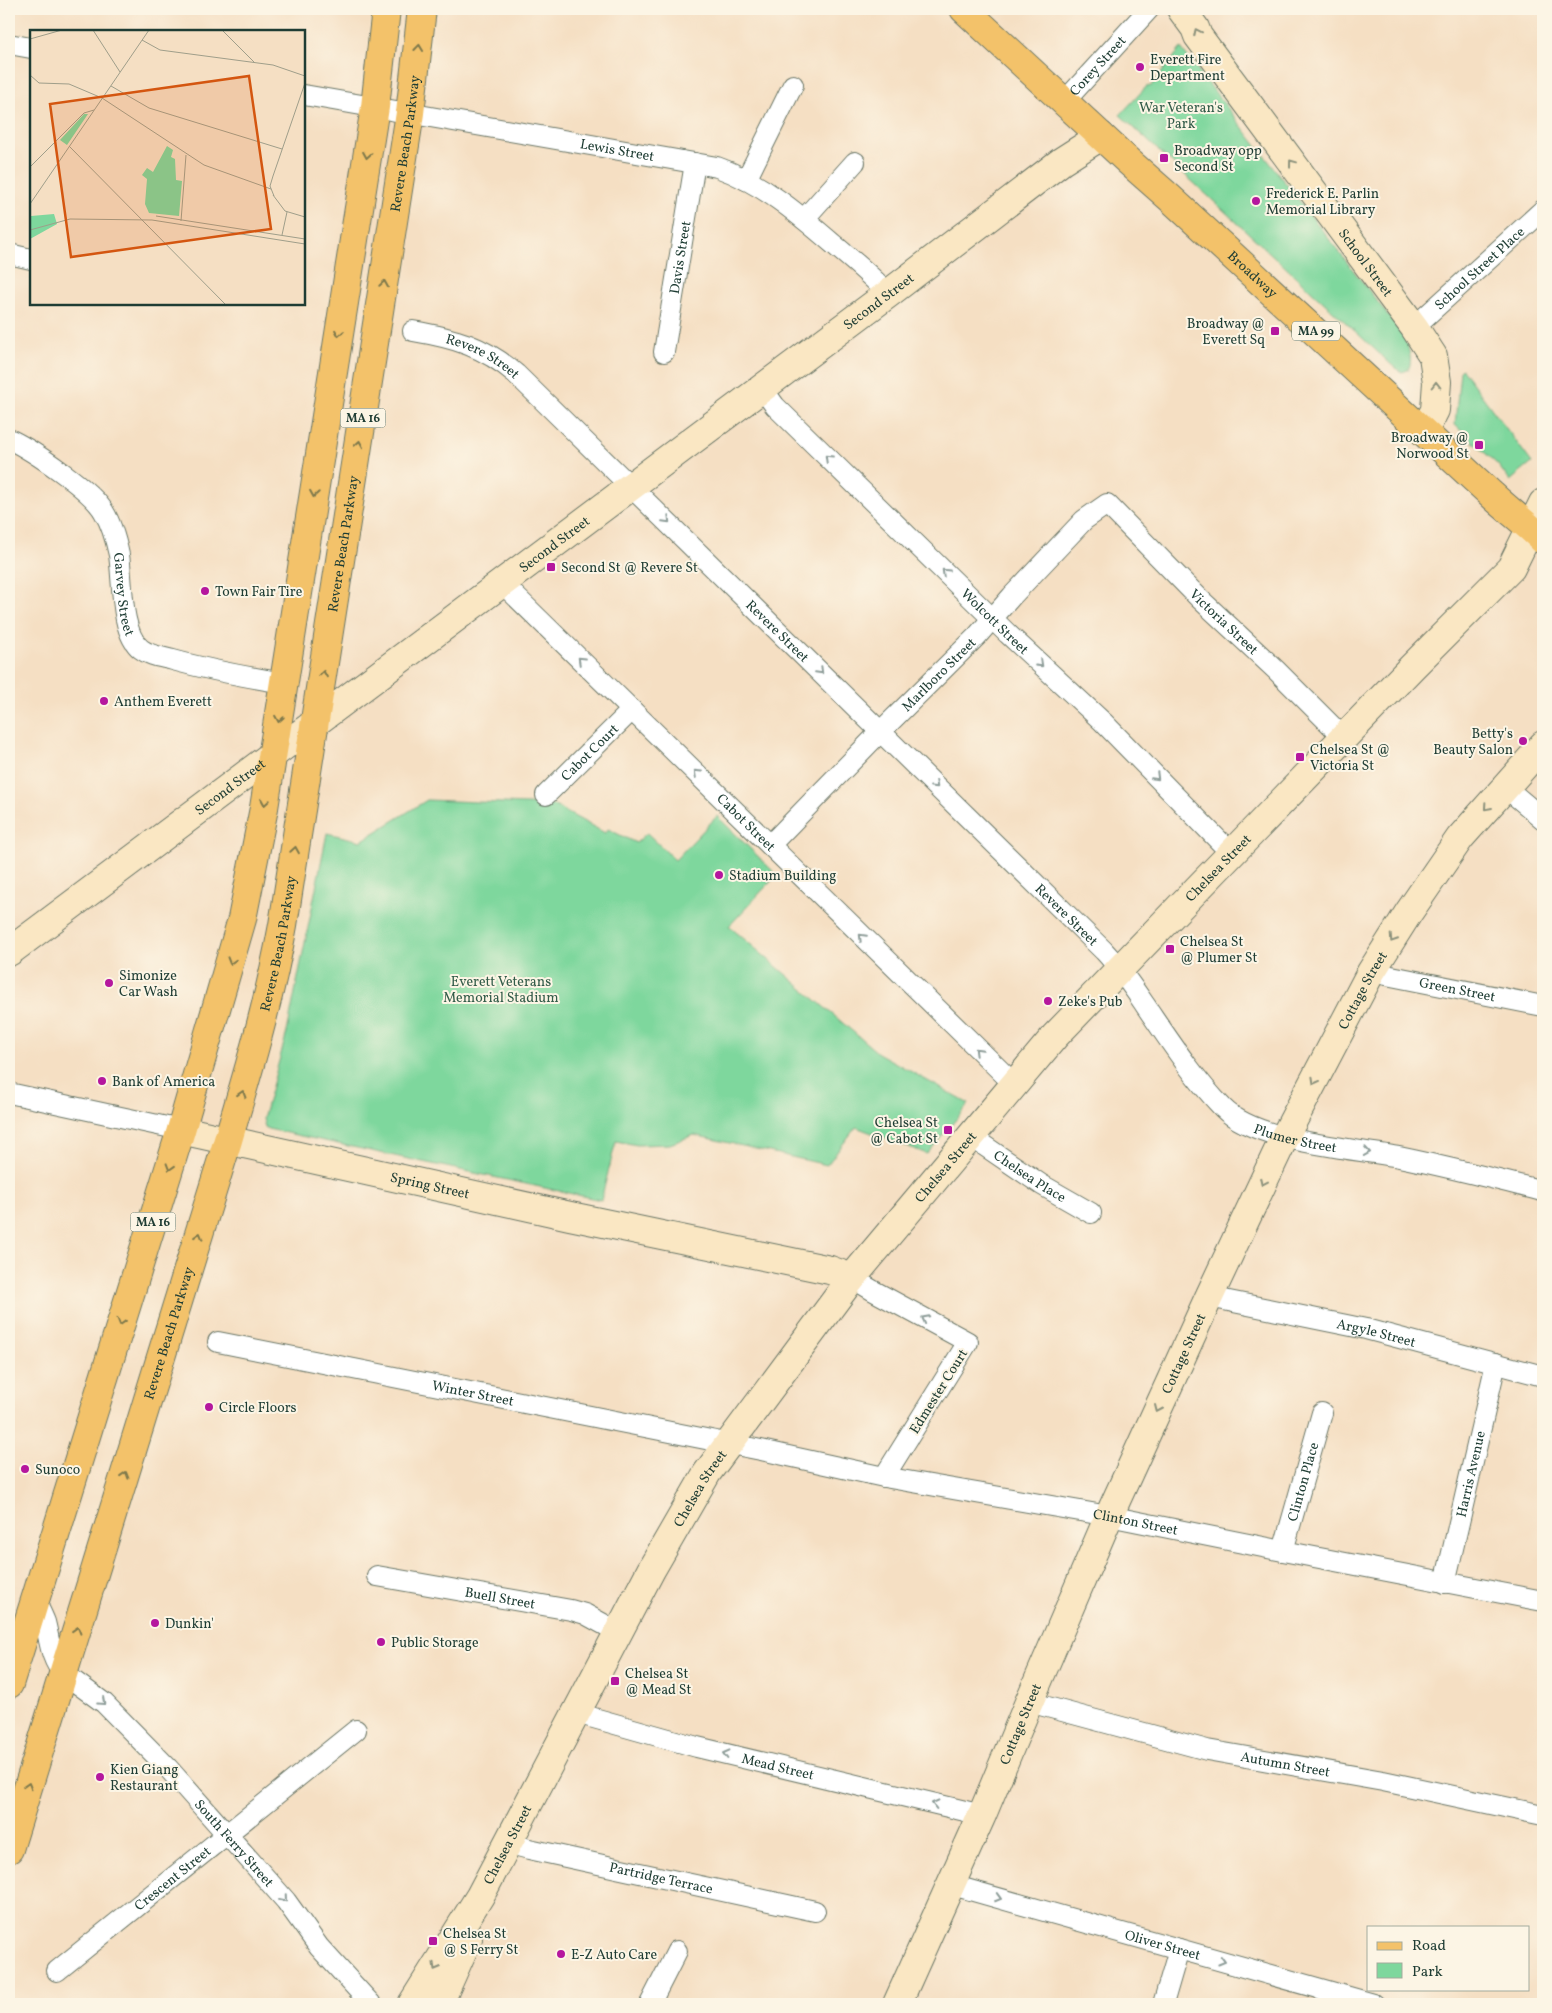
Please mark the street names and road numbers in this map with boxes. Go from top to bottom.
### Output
street label: Corey Street [1066,32,1131,101]
street label: Revere Beach Parkway [387,74,425,214]
street label: Lewis Street [578,135,656,167]
street label: Davis Street [666,219,696,296]
street label: School Street Place [1431,223,1530,315]
street label: School Street [1333,225,1396,301]
street label: Broadway [1223,247,1281,303]
street label: Second Street [840,269,919,335]
road number: MA 99 [1292,322,1340,341]
street label: Revere Street [444,330,524,384]
road number: MA 16 [340,408,386,428]
street label: Revere Beach Parkway [324,474,364,614]
street label: Second Street [516,512,594,578]
street label: Garvey Street [108,551,138,639]
street label: Wolcott Street [956,585,1032,659]
street label: Victoria Street [1184,585,1262,660]
street label: Revere Street [741,596,813,667]
street label: Marlboro Street [898,634,981,716]
street label: Cabot Court [557,720,624,786]
street label: Second Street [192,755,270,821]
street label: Cabot Street [712,790,779,857]
street label: Chelsea Street [1182,830,1256,907]
street label: Revere Beach Parkway [256,874,302,1014]
street label: Revere Street [1030,880,1102,951]
street label: Cottage Street [1334,948,1393,1033]
street label: Green Street [1417,974,1497,1007]
street label: Plumer Street [1251,1120,1338,1158]
street label: Chelsea Street [911,1128,982,1207]
street label: Chelsea Place [989,1147,1069,1208]
street label: Spring Street [388,1169,471,1205]
road number: MA 16 [130,1212,176,1232]
street label: Revere Beach Parkway [140,1264,199,1402]
street label: Cottage Street [1158,1310,1211,1397]
street label: Argyle Street [1335,1315,1418,1353]
street label: Edmester Court [906,1346,973,1438]
street label: Winter Street [430,1377,515,1412]
street label: Harris Avenue [1453,1429,1491,1519]
street label: Clinton Place [1284,1440,1324,1524]
street label: Chelsea Street [670,1446,732,1531]
street label: Clinton Street [1091,1505,1179,1541]
street label: Buell Street [463,1584,537,1615]
street label: Cottage Street [996,1681,1047,1768]
street label: Autumn Street [1239,1748,1332,1783]
street label: Mead Street [740,1750,816,1786]
street label: South Ferry Street [189,1796,277,1892]
street label: Chelsea Street [480,1802,537,1888]
street label: Crescent Street [131,1843,216,1916]
street label: Partridge Terrace [607,1859,715,1900]
street label: Oliver Street [1122,1926,1203,1966]

